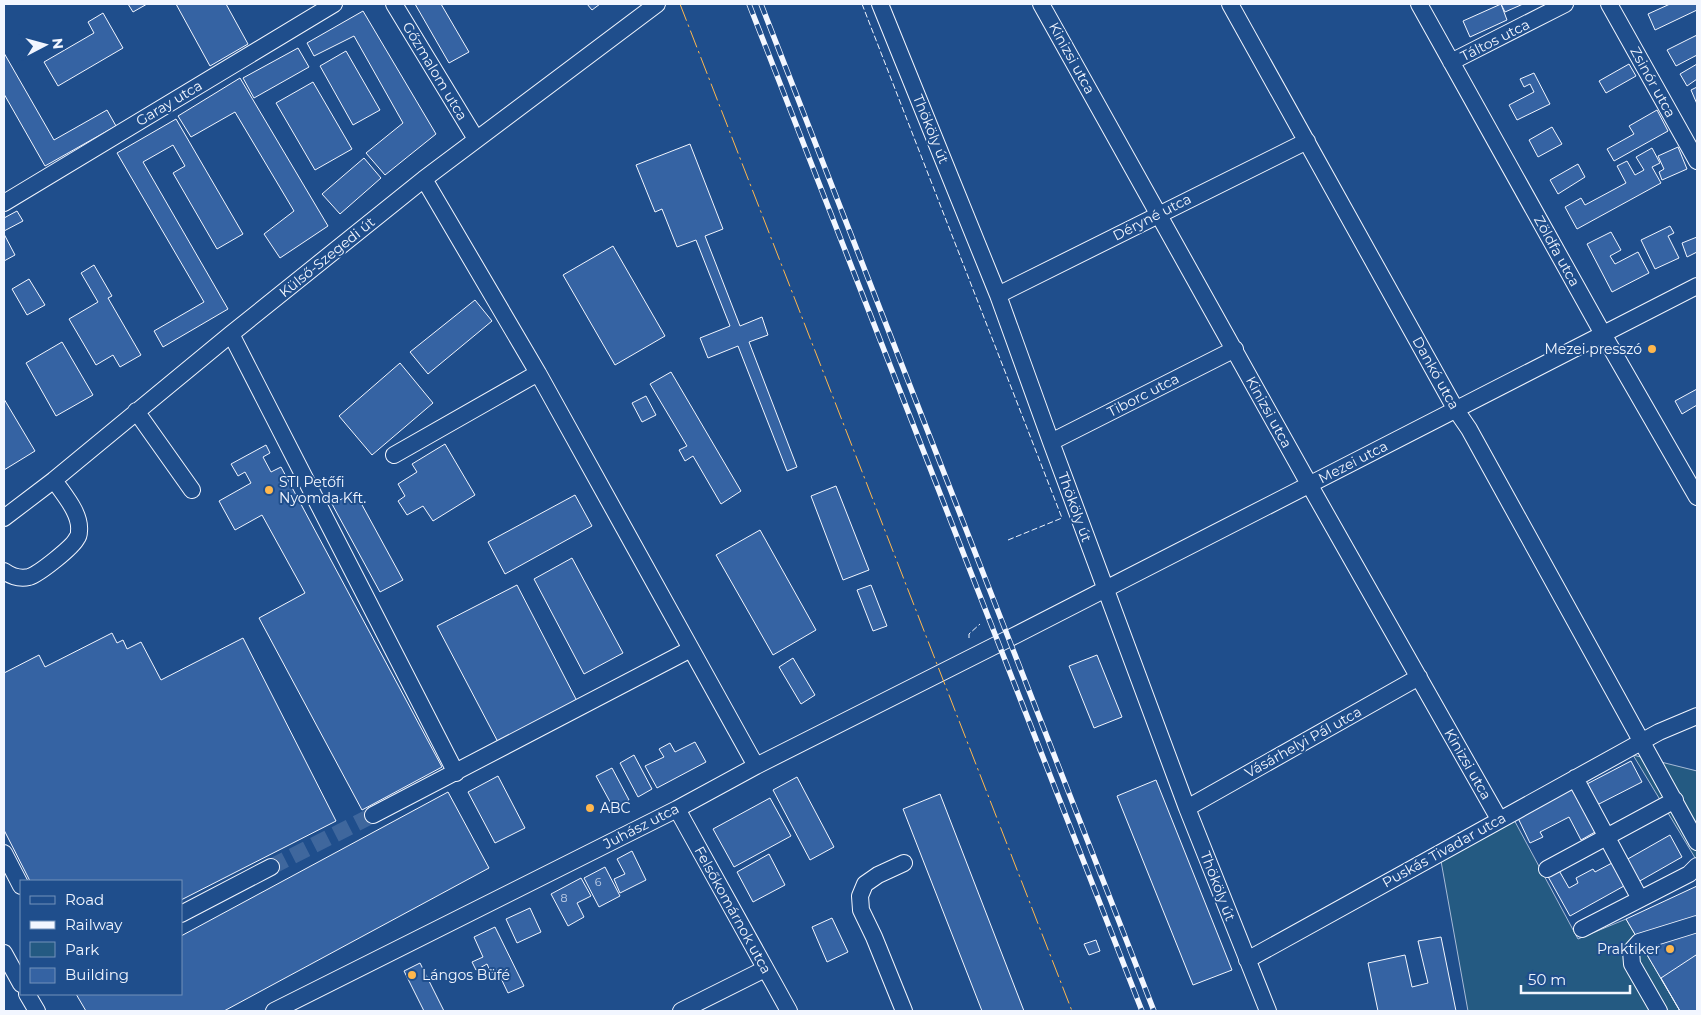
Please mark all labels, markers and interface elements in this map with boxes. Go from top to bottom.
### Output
street label: Táltos utca [1457,15,1533,65]
street label: Gőzmalom utca [398,18,472,124]
street label: Kinizsi utca [1045,19,1099,97]
north arrow [20,20,70,70]
text: N [48,37,67,50]
street label: Zsinór utca [1626,43,1680,121]
street label: Garay utca [133,76,205,130]
street label: Thököly út [909,92,953,167]
street label: Déryné utca [1110,190,1194,244]
street label: Zöldfa utca [1530,212,1584,290]
street label: Külső-Szegedi út [276,213,379,301]
street label: Dankó utca [1409,333,1463,413]
place label: Mezei presszó [1544,340,1642,358]
marker: Mezei presszó [1646,343,1658,355]
street label: Tiborc utca [1104,369,1182,421]
street label: Kinizsi utca [1242,373,1296,451]
street label: Mezei utca [1315,437,1391,487]
street label: Thököly út [1054,470,1096,545]
place label: STI Petőfi Nyomda Kft. [279,473,366,507]
marker: STI Petőfi Nyomda Kft. [263,484,275,496]
street label: Vásárhelyi Pál utca [1241,702,1365,782]
street label: Kinizsi utca [1440,725,1496,803]
street label: Juhász utca [599,799,682,853]
place label: ABC [600,799,631,817]
marker: ABC [584,802,596,814]
street label: Puskás Tivadar utca [1379,809,1509,891]
street label: Felsőkomárnok utca [690,843,776,977]
street label: Thököly út [1196,849,1240,924]
house number: 6 [595,875,602,889]
legend [20,880,182,995]
text: Road [65,890,104,909]
house number: 8 [560,891,568,905]
text: Railway [65,915,123,934]
text: Park [65,940,99,959]
place label: Praktiker [1597,940,1660,958]
marker: Praktiker [1664,943,1676,955]
scale bar [1521,962,1630,994]
text: Building [65,965,129,984]
place label: Lángos Büfé [422,966,510,984]
marker: Lángos Büfé [406,969,418,981]
text: 50 m [1528,970,1566,989]

